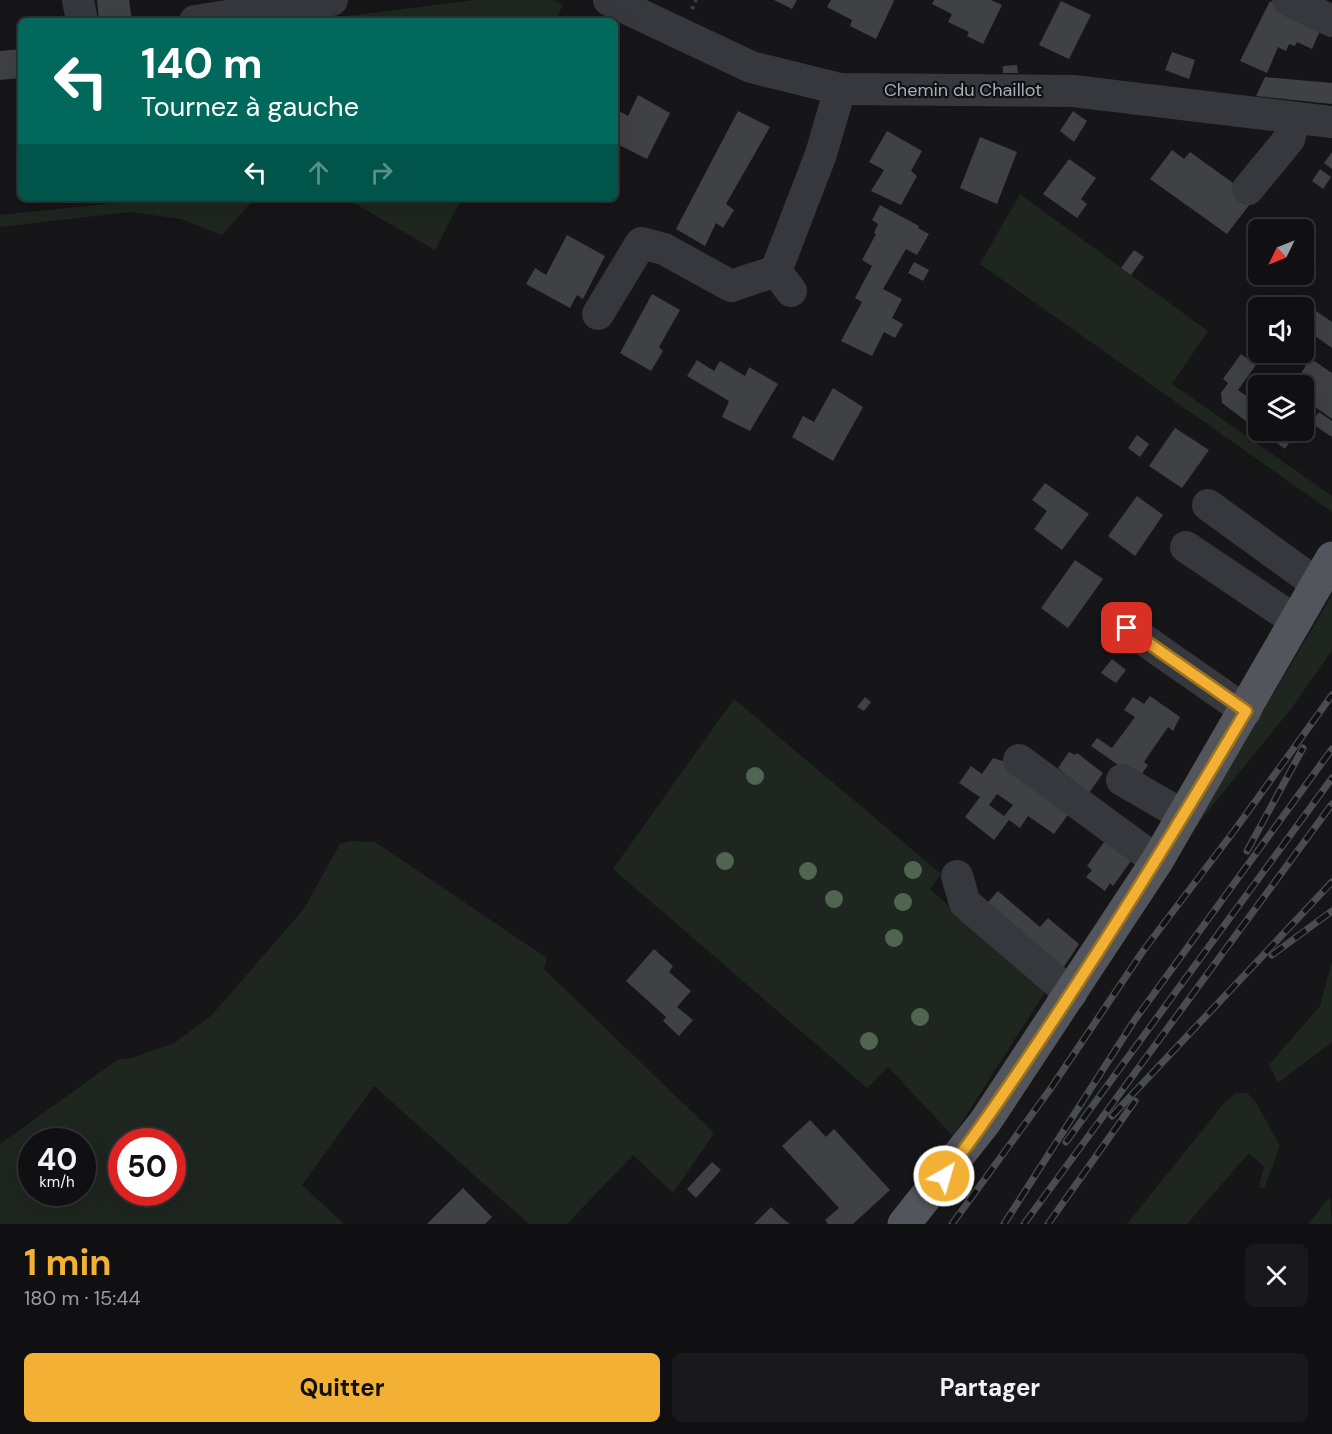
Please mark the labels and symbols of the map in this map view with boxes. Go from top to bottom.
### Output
street label: Chemin du Chaillot [884,78,1042,102]
north arrow [1248,219,1314,285]
pin [1101,602,1152,653]
speed limit sign: 50 [108,1128,186,1206]
position arrow [912,1144,976,1208]

